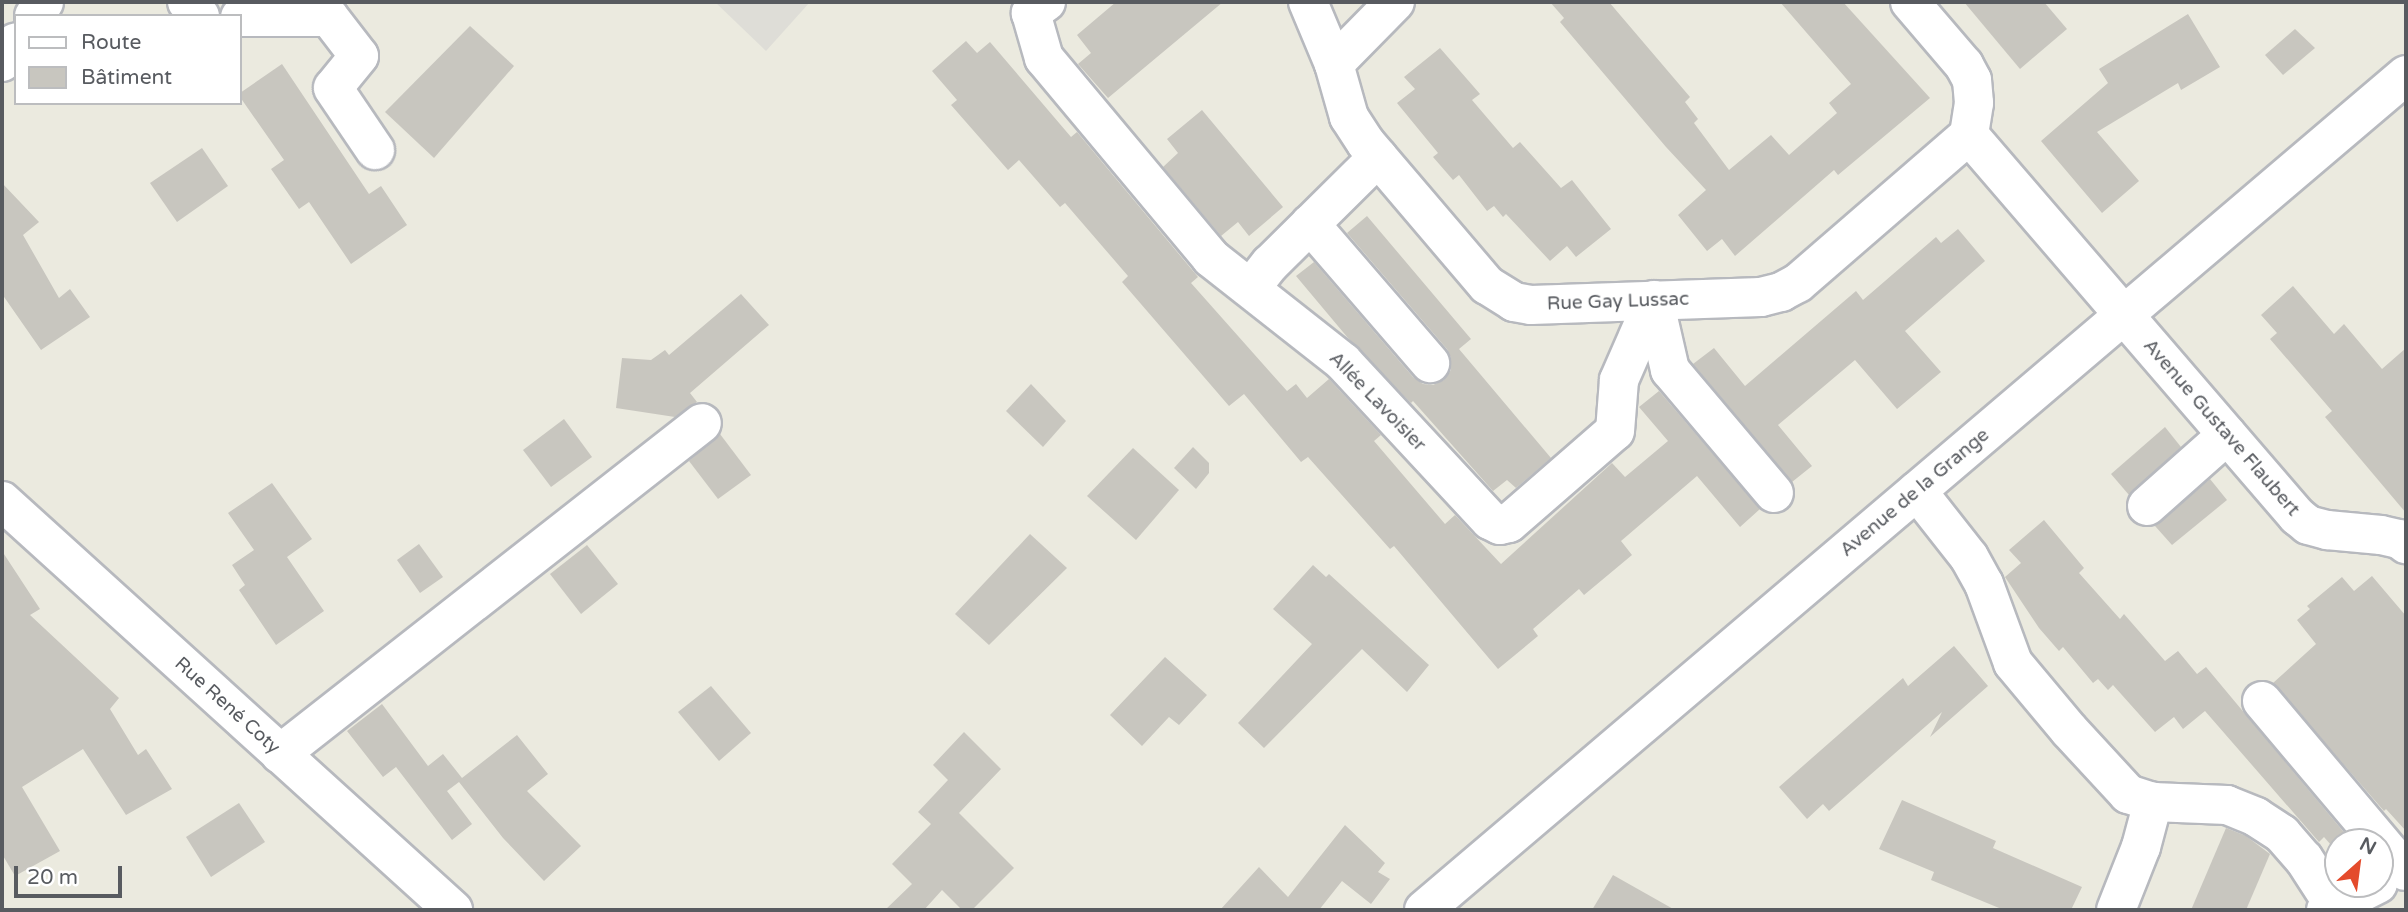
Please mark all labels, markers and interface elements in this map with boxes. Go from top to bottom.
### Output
legend [14,14,242,105]
text: Route [81,30,141,55]
text: Bâtiment [81,65,172,90]
street label: Rue Gay Lussac [1546,288,1690,316]
street label: Avenue Gustave Flaubert [2138,335,2304,521]
street label: Allée Lavoisier [1324,347,1430,457]
street label: Avenue de la Grange [1836,424,1994,562]
street label: Rue René Coty [170,653,284,759]
north arrow [2324,828,2394,898]
text: N [2356,833,2380,860]
scale bar [18,852,126,896]
text: 20 m [27,865,78,890]

